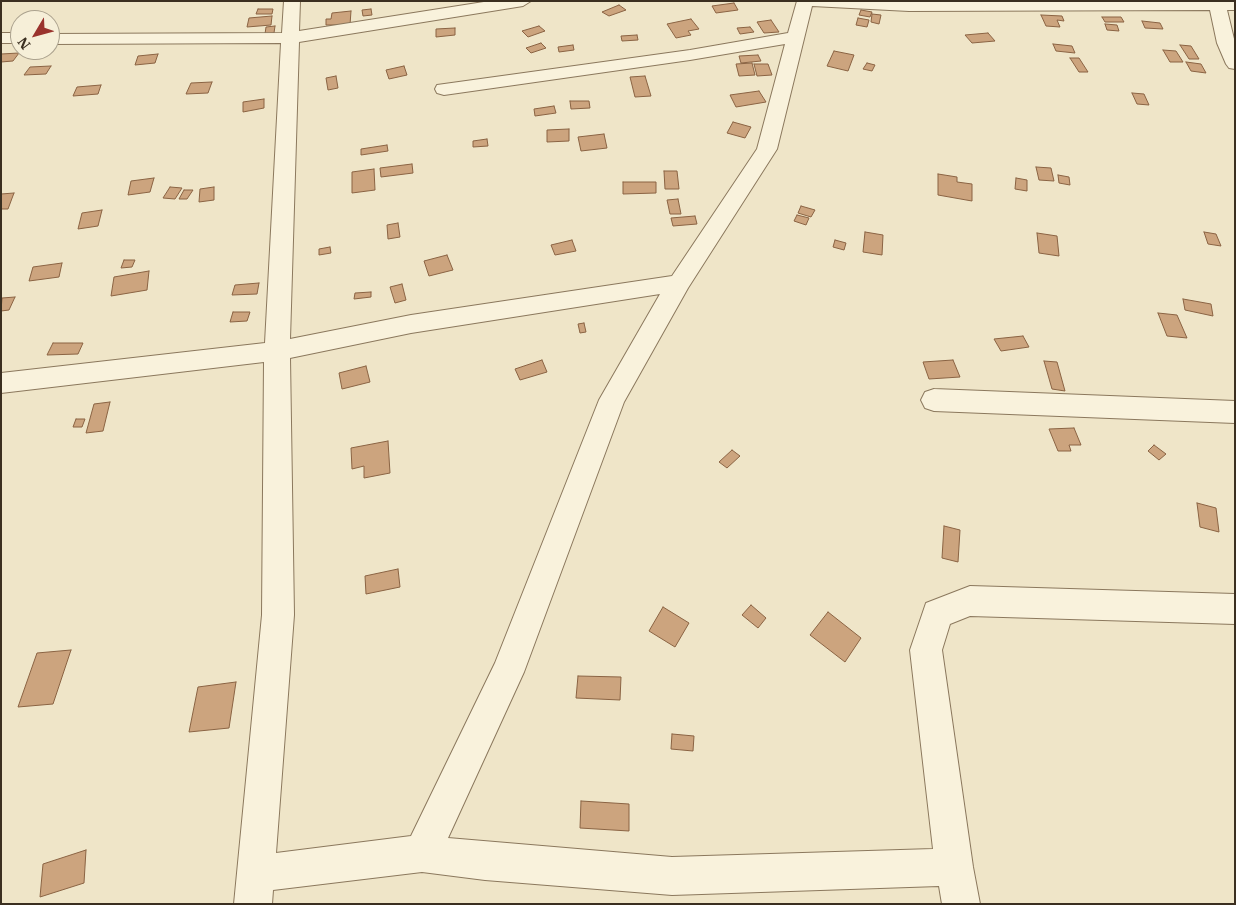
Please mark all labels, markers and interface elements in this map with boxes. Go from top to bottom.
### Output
north arrow [10,10,60,60]
text: N [13,34,34,53]

